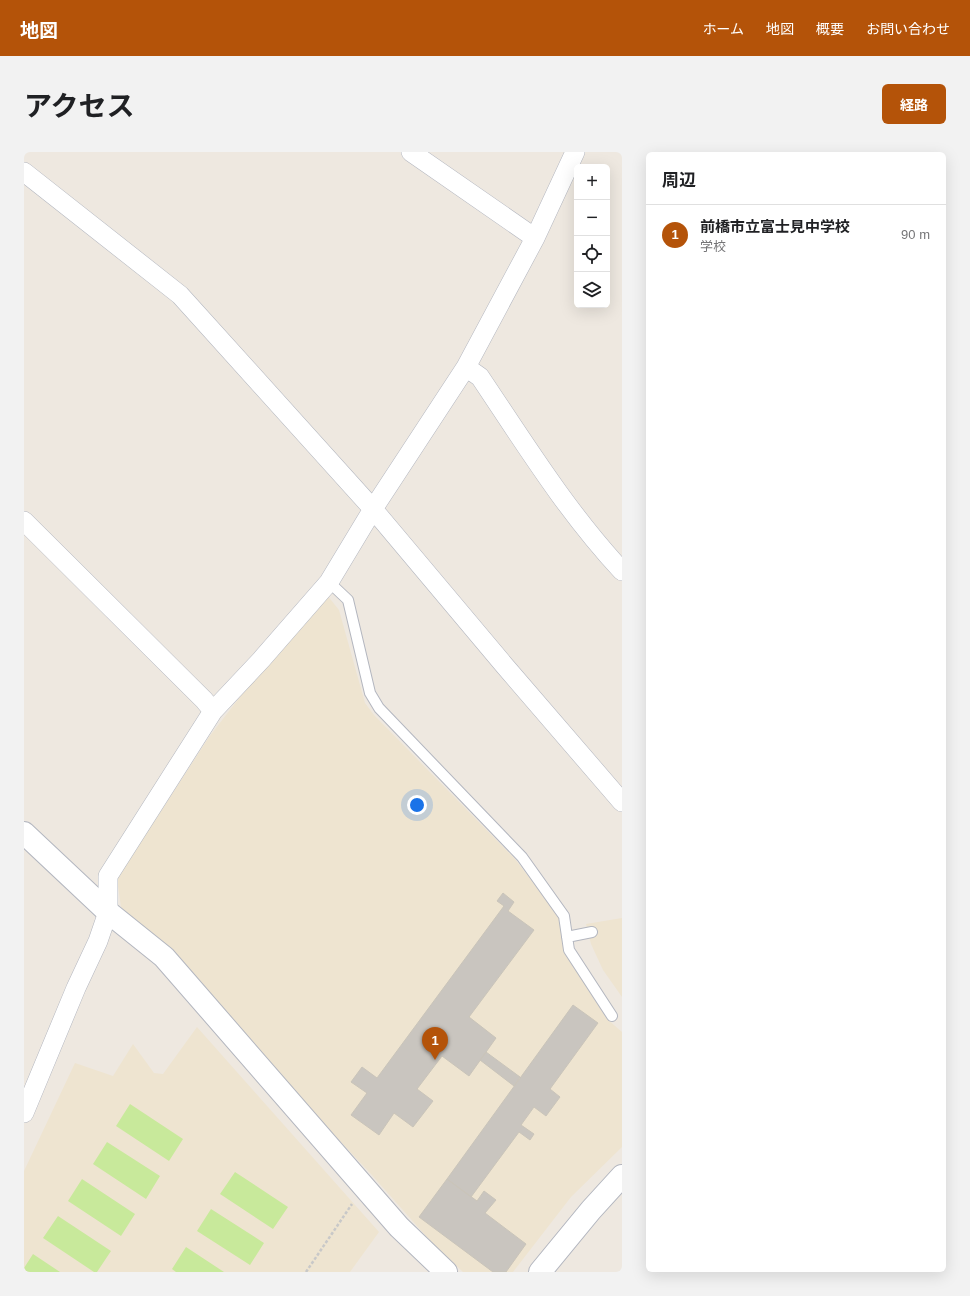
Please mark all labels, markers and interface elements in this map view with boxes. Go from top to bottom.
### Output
text: 地図 [20,20,58,41]
text: ホーム [702,21,744,37]
text: 地図 [766,21,794,37]
text: 概要 [816,21,844,37]
text: お問い合わせ [866,21,950,37]
button: 経路 [882,84,946,124]
text: アクセス [24,91,135,122]
map controls [574,164,610,308]
button: + [574,164,610,200]
text: 周辺 [662,171,696,190]
button: − [574,200,610,236]
text: 前橋市立富士見中学校 [700,218,850,235]
text: 1 [671,227,679,242]
text: 90 m [901,227,930,242]
button: locate [574,236,610,272]
text: 学校 [700,239,726,254]
button: layers [574,272,610,308]
your location [407,795,427,815]
pin: 1 [422,1027,448,1060]

